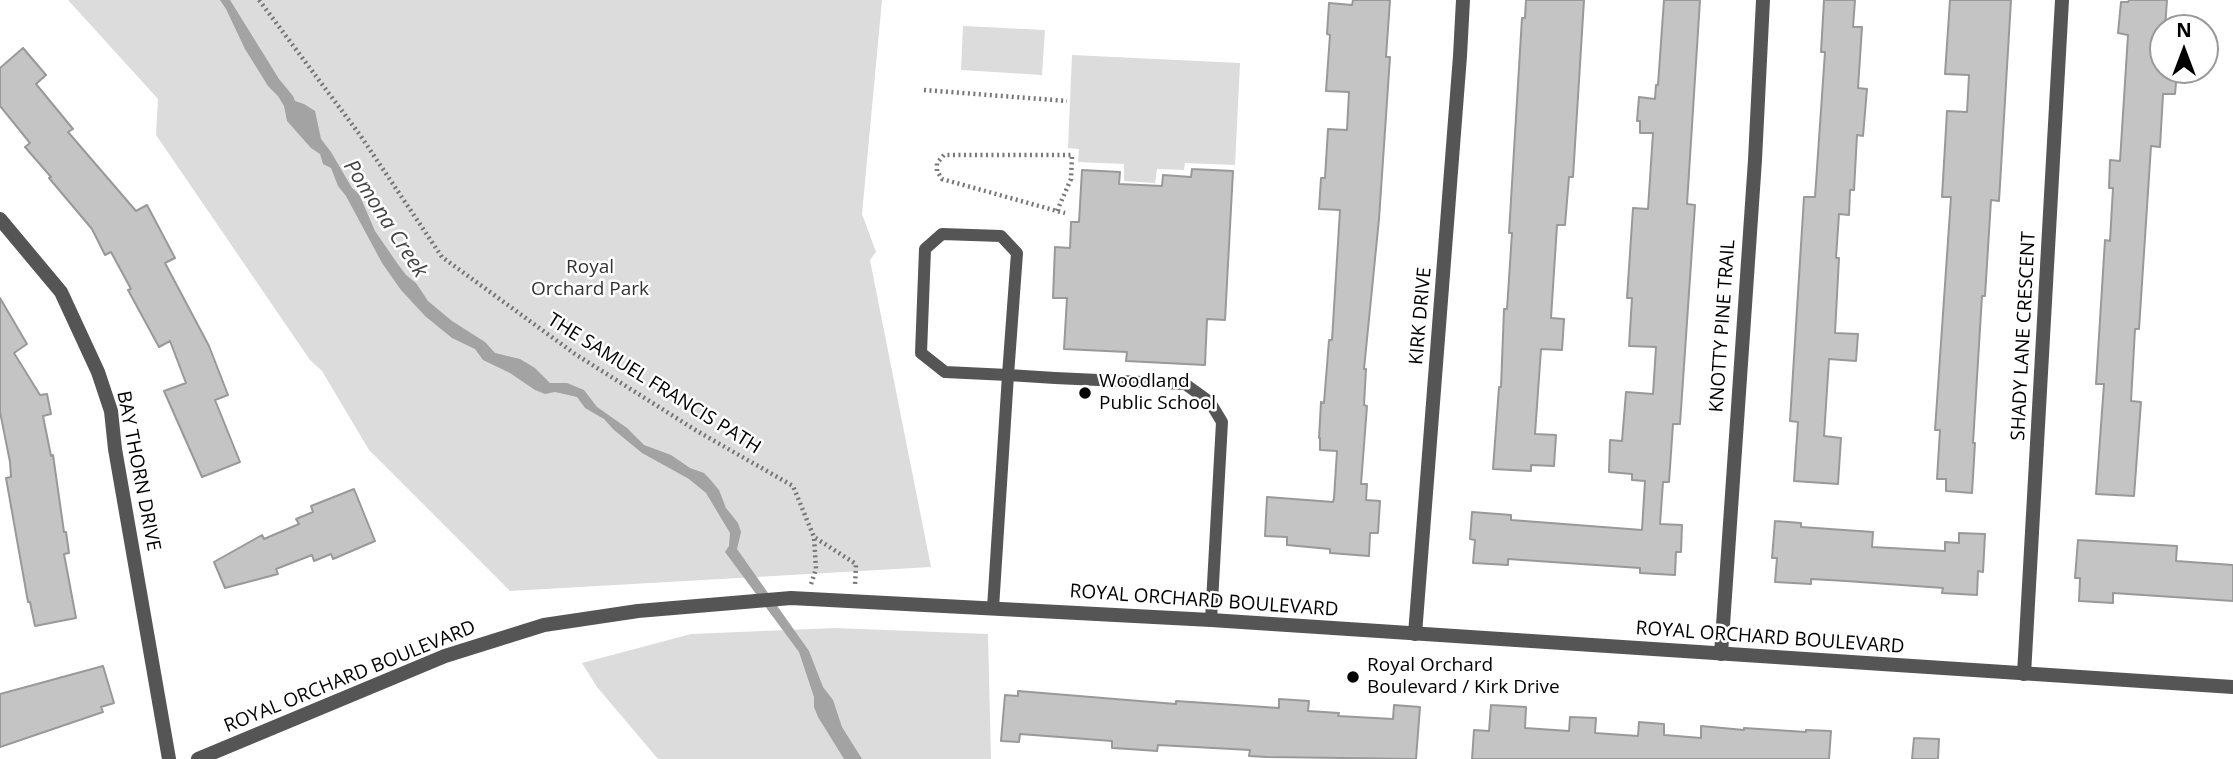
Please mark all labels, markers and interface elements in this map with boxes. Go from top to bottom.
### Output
north arrow [2149,14,2219,84]
text: N [2176,17,2192,43]
water label: Pomona Creek [338,155,432,283]
street label: SHADY LANE CRESCENT [2007,231,2041,441]
street label: KNOTTY PINE TRAIL [1706,239,1740,413]
park label: Royal Orchard Park [531,257,649,301]
street label: KIRK DRIVE [1405,266,1437,366]
street label: THE SAMUEL FRANCIS PATH [543,309,765,459]
place label: Woodland Public School [1099,371,1216,415]
marker: Woodland Public School [1077,385,1093,401]
street label: BAY THORN DRIVE [111,389,165,553]
street label: ROYAL ORCHARD BOULEVARD [1069,580,1339,622]
street label: ROYAL ORCHARD BOULEVARD [221,616,479,738]
street label: ROYAL ORCHARD BOULEVARD [1635,617,1905,659]
place label: Royal Orchard Boulevard / Kirk Drive [1367,655,1560,699]
marker: Royal Orchard Boulevard / Kirk Drive [1345,669,1361,685]

